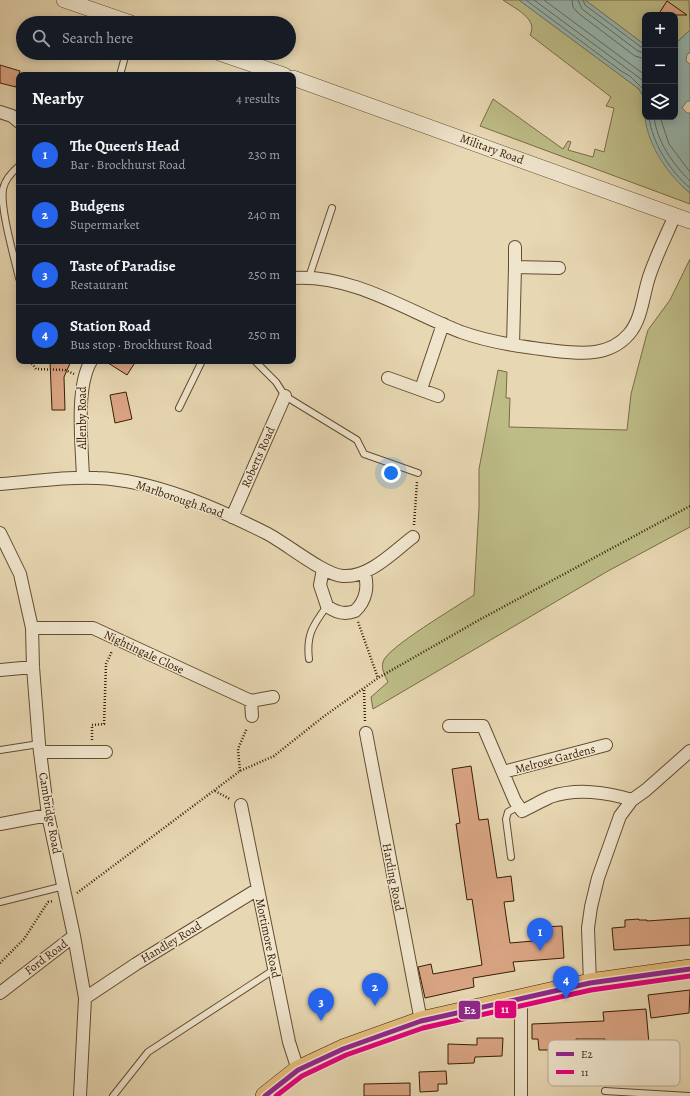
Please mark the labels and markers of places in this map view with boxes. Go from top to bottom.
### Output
pin: 1 [527,918,553,951]
pin: 4 [553,966,579,999]
pin: 2 [362,973,388,1006]
pin: 3 [308,988,334,1021]

